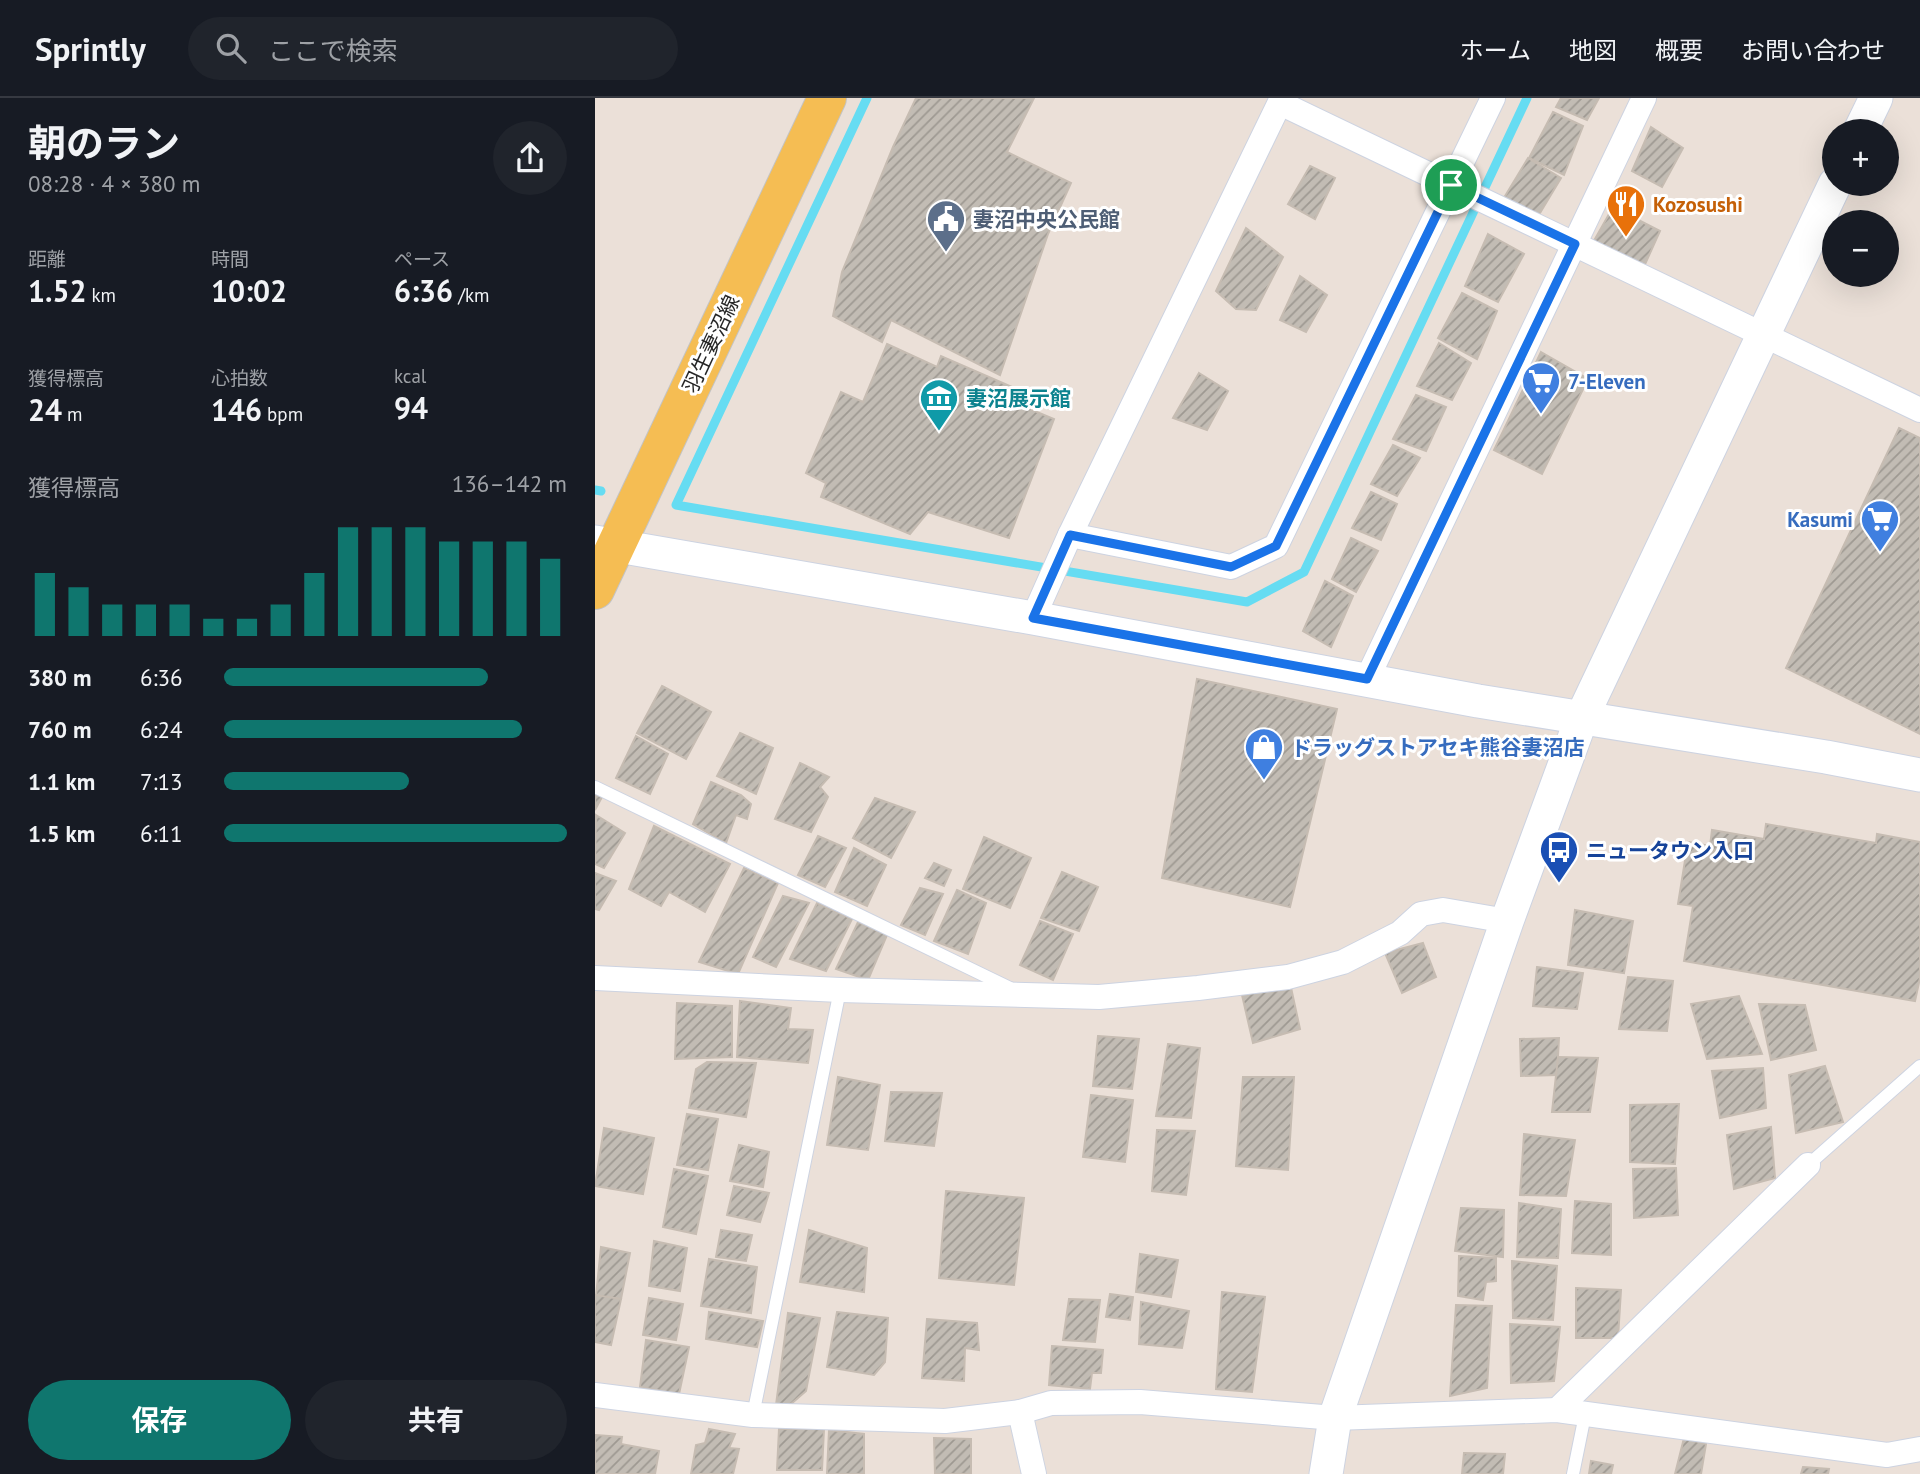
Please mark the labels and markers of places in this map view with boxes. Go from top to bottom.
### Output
pin [1421,155,1481,215]
restaurant icon: Kozosushi [1605,183,1647,238]
place label: Kozosushi [1653,191,1743,218]
public building icon: 妻沼中央公民館 [925,198,967,253]
place label: 妻沼中央公民館 [973,206,1120,233]
supermarket icon: 7-Eleven [1520,360,1562,415]
place label: 7-Eleven [1568,368,1646,395]
museum icon: 妻沼展示館 [918,377,960,432]
place label: 妻沼展示館 [966,385,1071,412]
supermarket icon: Kasumi [1859,498,1901,553]
place label: Kasumi [1787,506,1853,533]
shop icon: ドラッグストアセキ熊谷妻沼店 [1243,726,1285,781]
place label: ドラッグストアセキ熊谷妻沼店 [1291,734,1585,761]
bus stop icon: ニュータウン入口 [1538,829,1580,884]
place label: ニュータウン入口 [1586,837,1754,864]

